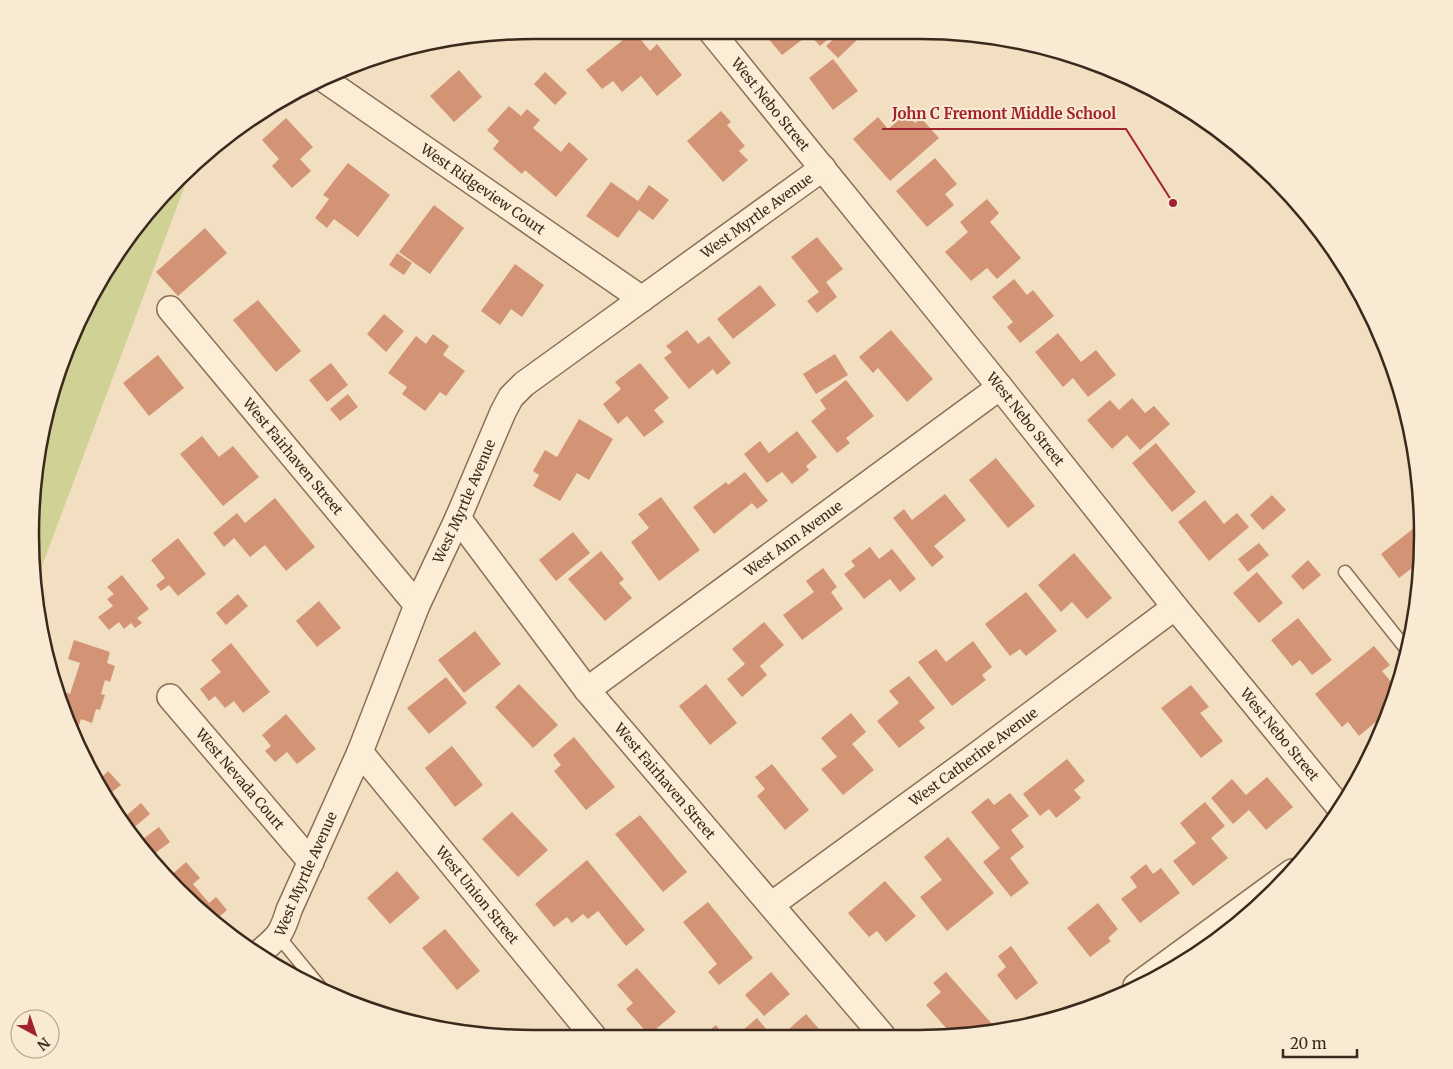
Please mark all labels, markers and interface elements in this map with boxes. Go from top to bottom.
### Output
street label: West Nebo Street [727,54,814,155]
callout: John C Fremont Middle School [882,99,1126,129]
text: John C Fremont Middle School [891,104,1116,123]
street label: West Ridgeview Court [416,139,549,239]
street label: West Myrtle Avenue [696,169,816,263]
street label: West Nebo Street [982,368,1069,470]
street label: West Fairhaven Street [238,393,347,519]
street label: West Myrtle Avenue [428,437,499,567]
street label: West Ann Avenue [740,497,846,581]
street label: West Nebo Street [1236,684,1323,785]
street label: West Catherine Avenue [905,704,1041,811]
street label: West Fairhaven Street [610,719,720,843]
street label: West Nevada Court [191,724,289,834]
street label: West Myrtle Avenue [270,809,341,940]
street label: West Union Street [431,842,523,948]
north arrow [10,1009,60,1059]
scale bar [1283,1026,1357,1058]
text: N [33,1034,53,1054]
text: 20 m [1290,1034,1327,1053]

